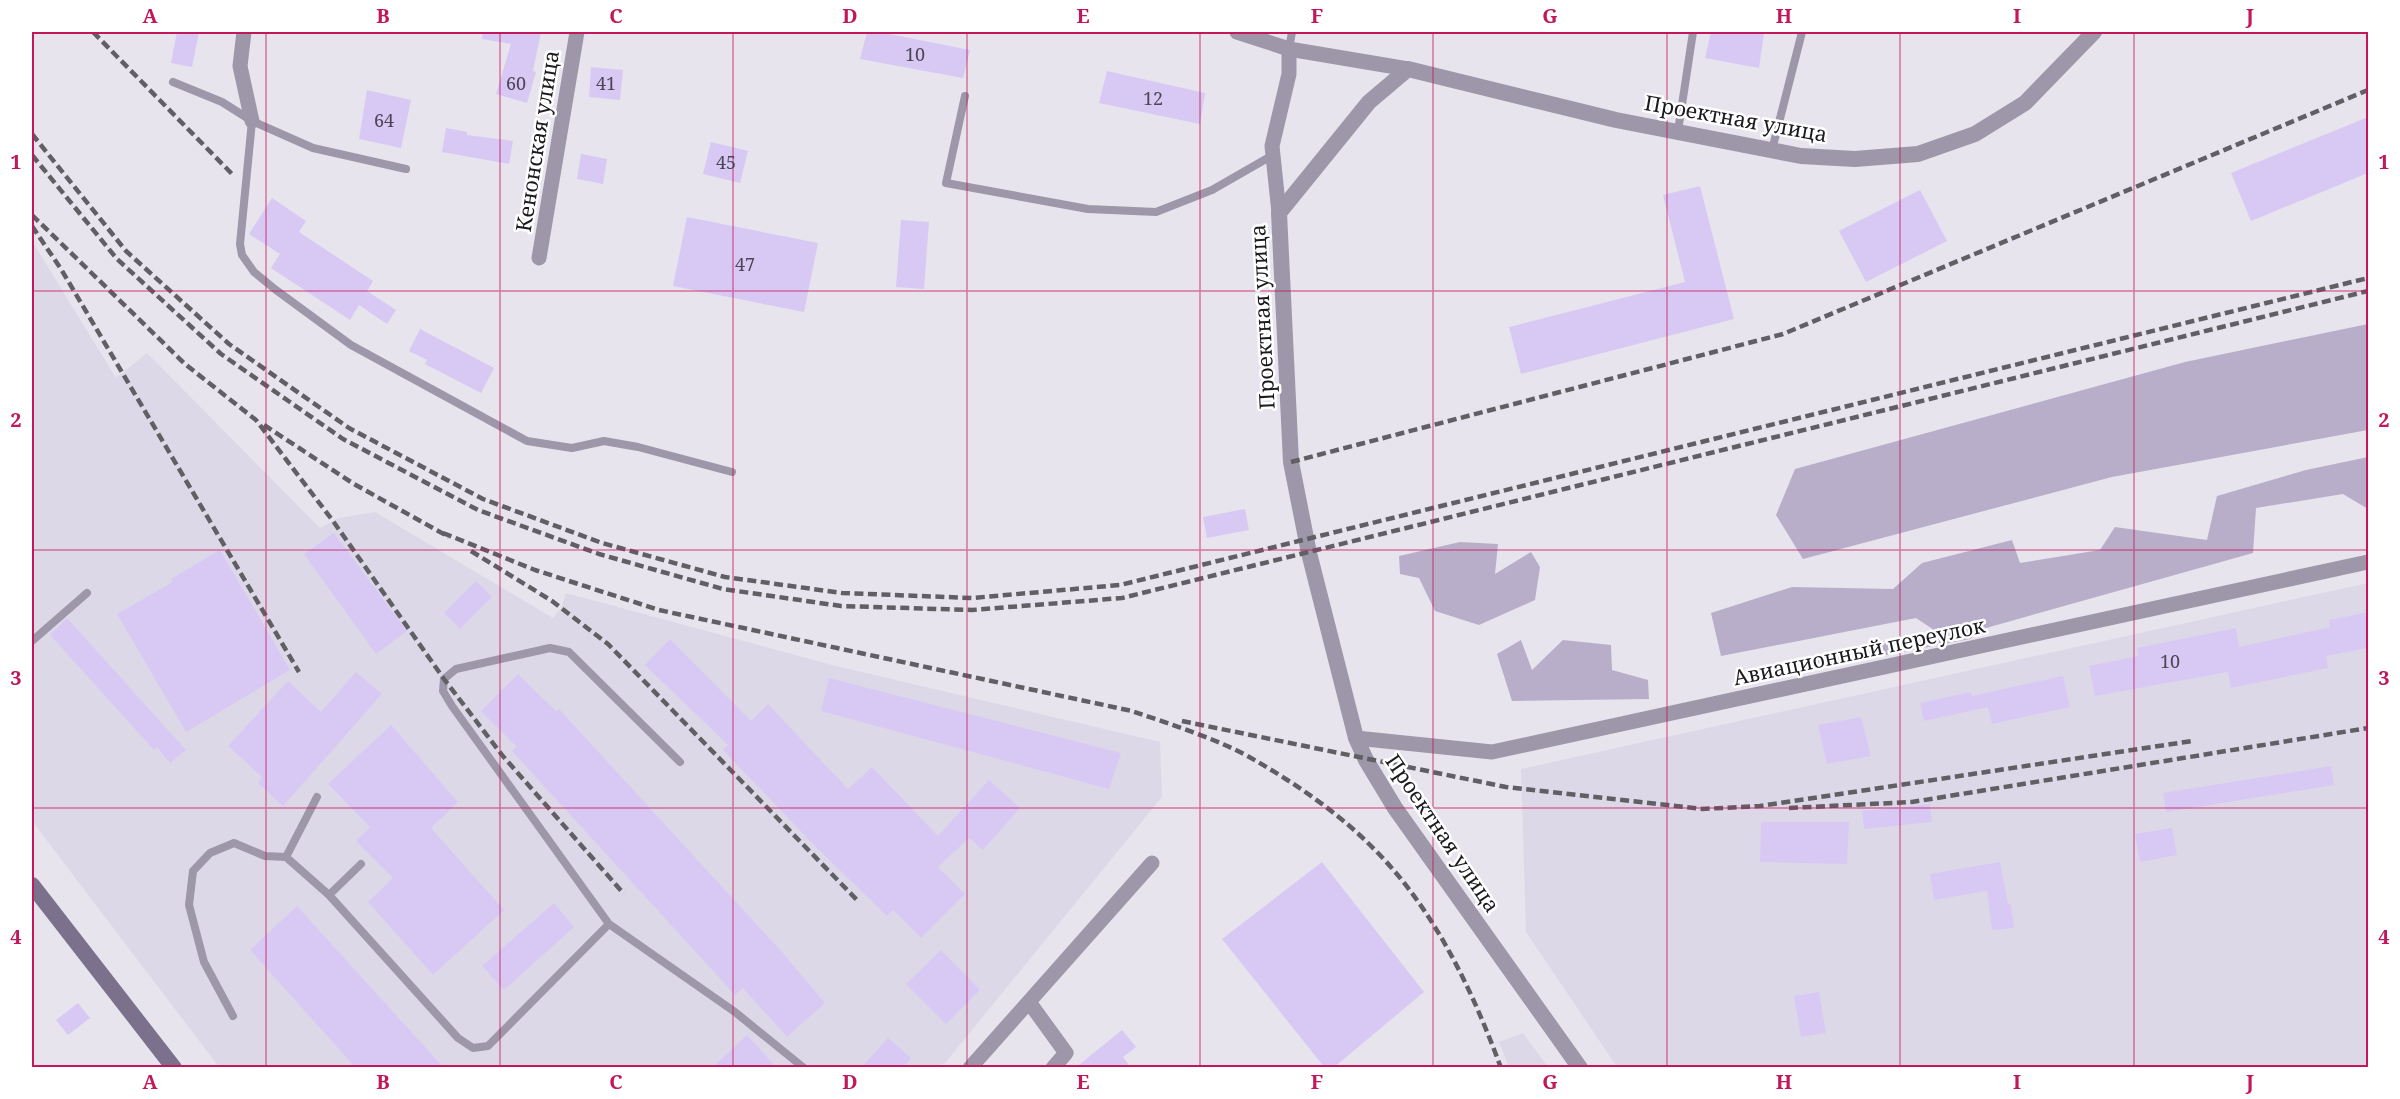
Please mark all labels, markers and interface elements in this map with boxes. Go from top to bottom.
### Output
text: A [142,2,158,29]
text: B [376,2,390,29]
text: C [609,2,623,29]
text: D [842,2,858,29]
text: E [1076,2,1090,29]
text: F [1311,2,1323,29]
text: G [1542,2,1558,29]
text: H [1776,2,1792,29]
text: I [2013,2,2021,29]
text: J [2245,2,2254,29]
house number: 10 [905,42,925,66]
street label: Кенонская улица [509,48,565,234]
house number: 60 [506,71,526,95]
house number: 41 [596,71,616,95]
house number: 12 [1143,86,1163,110]
street label: Проектная улица [1642,88,1830,148]
house number: 64 [374,108,394,132]
text: 1 [10,148,22,175]
text: 1 [2378,148,2390,175]
house number: 45 [716,150,736,174]
street label: Проектная улица [1243,224,1281,410]
house number: 47 [735,252,755,276]
text: 2 [10,406,22,433]
text: 2 [2378,406,2390,433]
street label: Авиационный переулок [1730,610,1988,691]
house number: 10 [2160,649,2180,673]
text: 3 [10,664,22,691]
text: 3 [2378,664,2390,691]
street label: Проектная улица [1380,748,1506,918]
text: 4 [10,923,22,950]
text: 4 [2378,923,2390,950]
text: A [142,1068,158,1095]
text: B [376,1068,390,1095]
text: C [609,1068,623,1095]
text: D [842,1068,858,1095]
text: E [1076,1068,1090,1095]
text: F [1311,1068,1323,1095]
text: G [1542,1068,1558,1095]
text: H [1776,1068,1792,1095]
text: I [2013,1068,2021,1095]
text: J [2245,1068,2254,1095]

